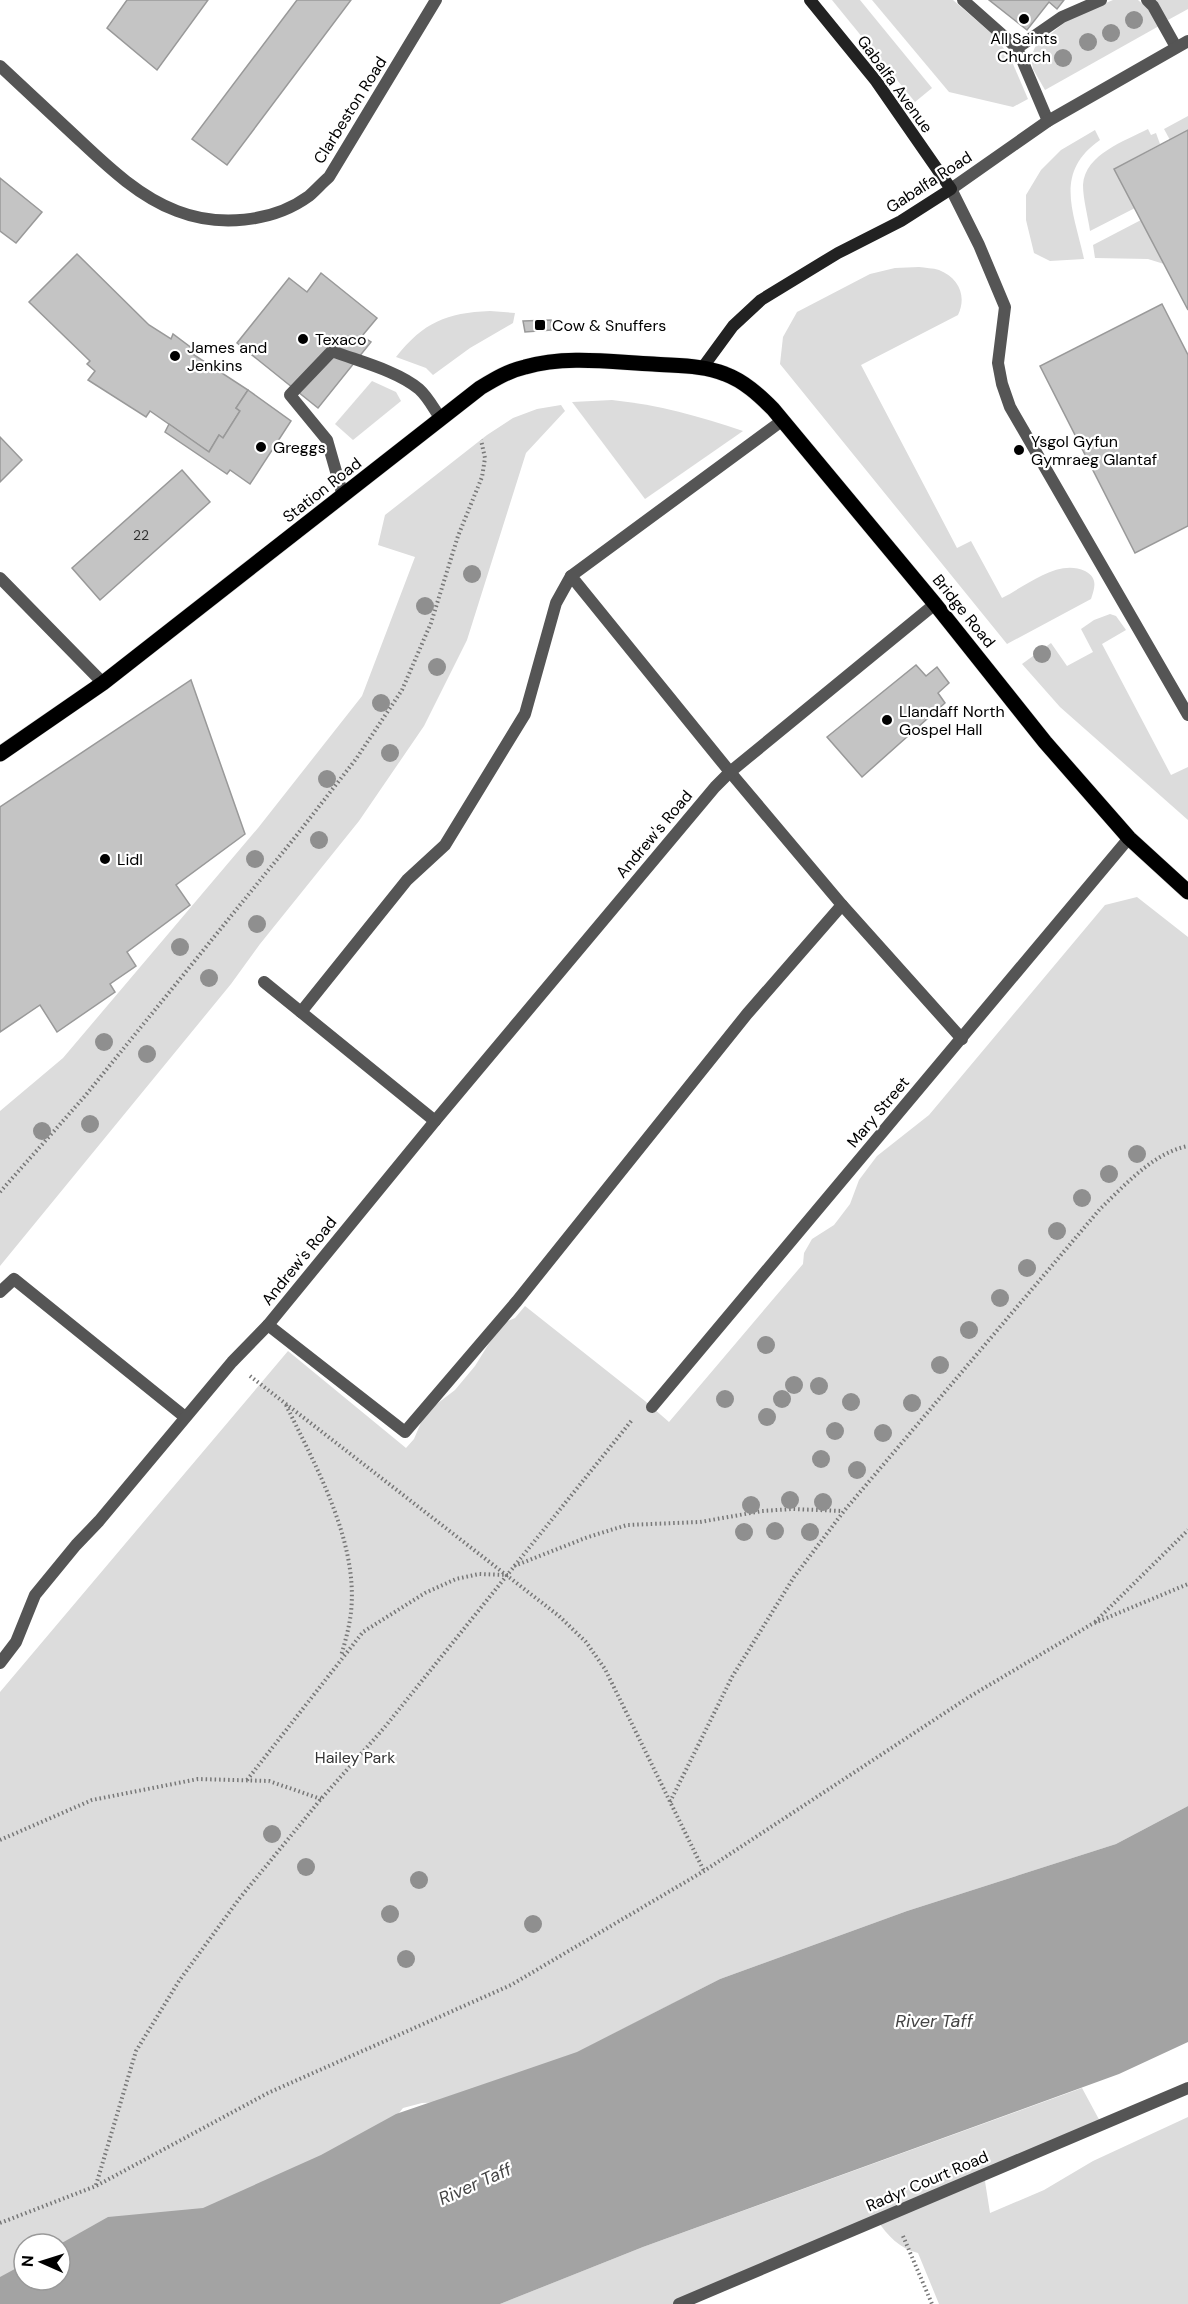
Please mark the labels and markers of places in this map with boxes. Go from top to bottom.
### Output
marker: All Saints Church [1017,12,1031,26]
place label: All Saints Church [990,28,1058,67]
place label: Cow & Snuffers [552,315,666,336]
marker: Cow & Snuffers [533,318,547,332]
place label: Texaco [315,329,367,350]
marker: Texaco [296,332,310,346]
place label: James and Jenkins [187,337,267,376]
marker: James and Jenkins [168,349,182,363]
place label: Ysgol Gyfun Gymraeg Glantaf [1031,431,1157,470]
place label: Greggs [273,437,326,458]
marker: Greggs [254,440,268,454]
marker: Ysgol Gyfun Gymraeg Glantaf [1012,443,1026,457]
place label: Llandaff North Gospel Hall [899,701,1005,740]
marker: Llandaff North Gospel Hall [880,713,894,727]
place label: Lidl [117,849,143,870]
marker: Lidl [98,852,112,866]

